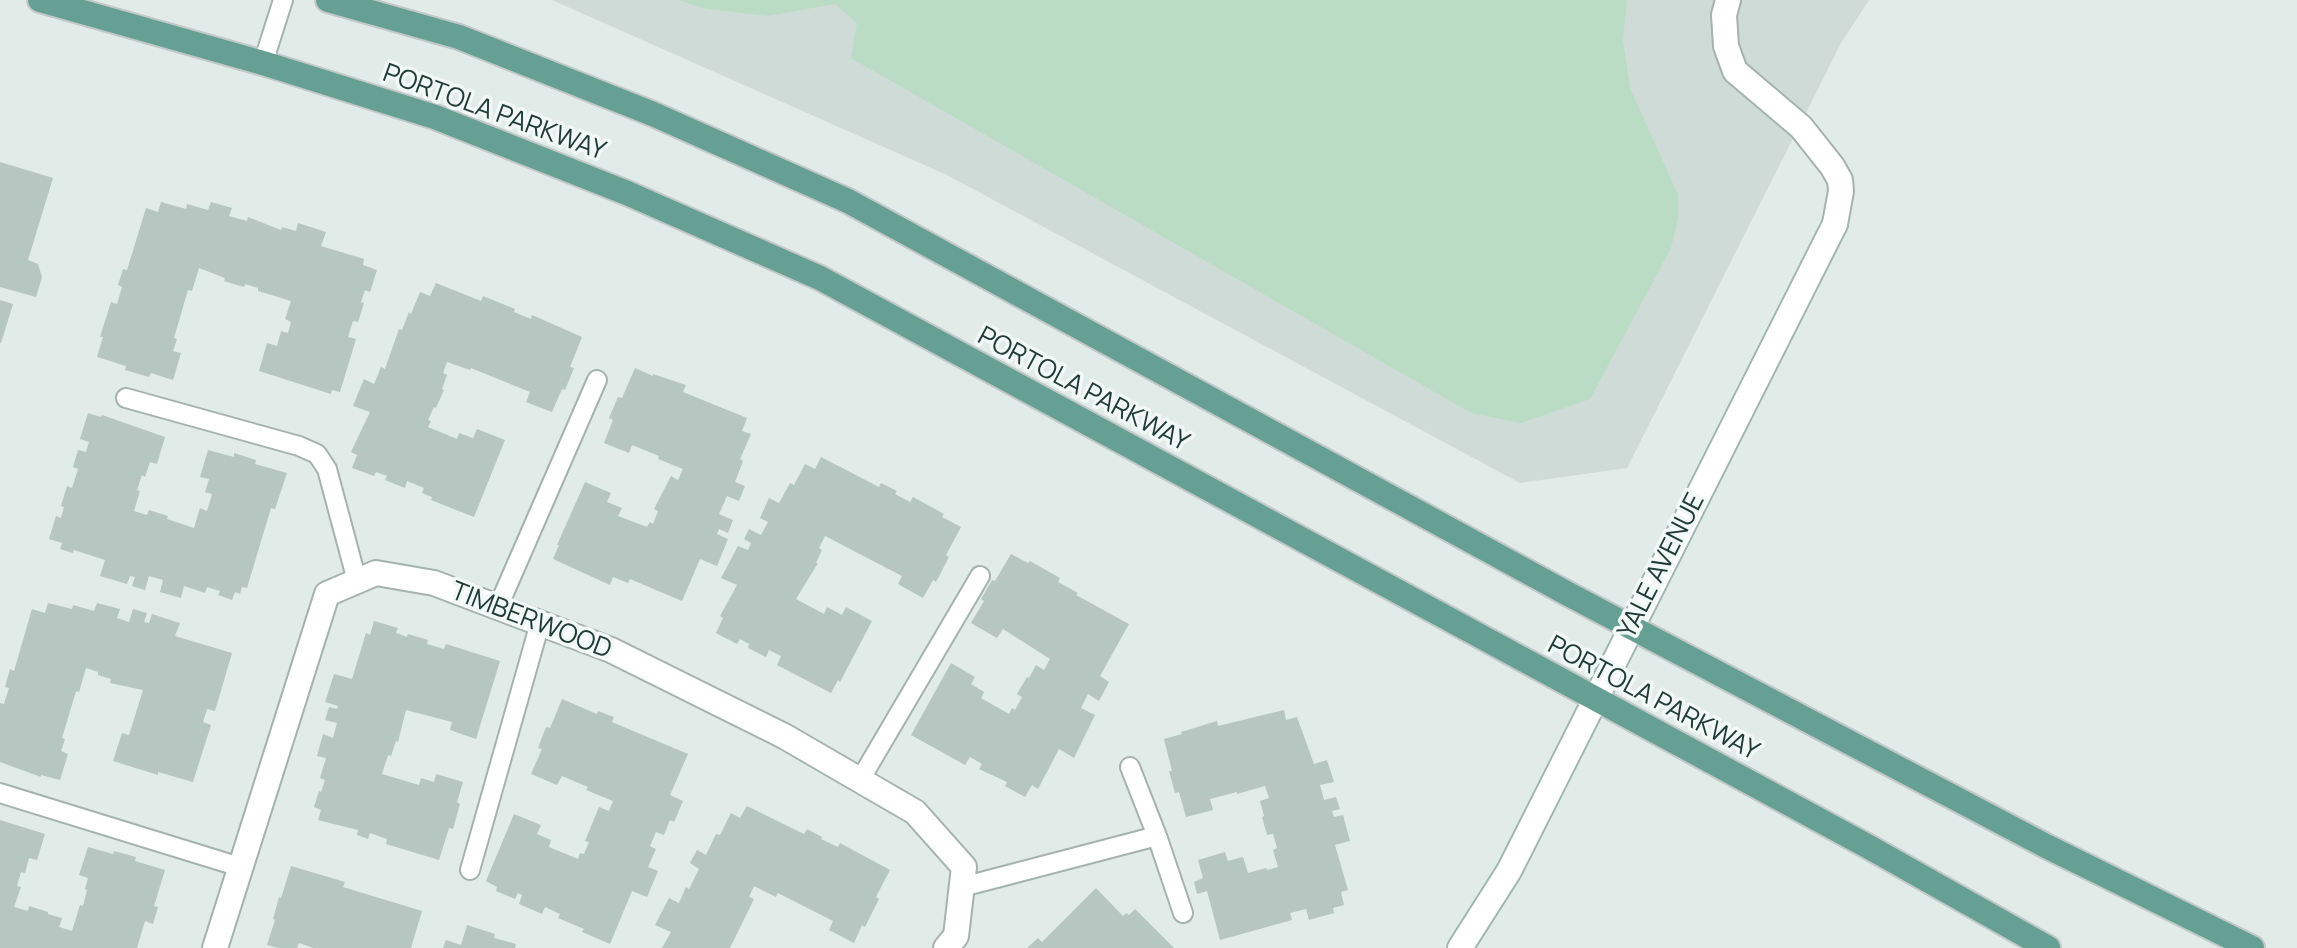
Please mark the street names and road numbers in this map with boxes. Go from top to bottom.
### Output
street label: PORTOLA PARKWAY [378,58,610,168]
street label: PORTOLA PARKWAY [972,321,1194,459]
street label: YALE AVENUE [1612,488,1712,644]
street label: TIMBERWOOD [446,576,616,666]
street label: PORTOLA PARKWAY [1542,630,1764,768]

